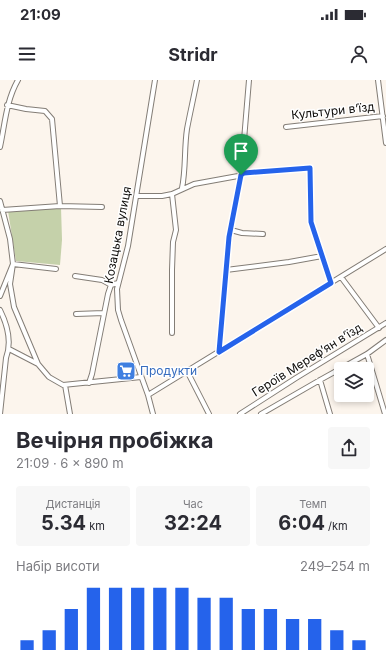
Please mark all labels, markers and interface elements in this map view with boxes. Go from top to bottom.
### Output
text: 21:09 [20,5,61,24]
icon: menu [16,43,38,65]
icon: person [348,43,370,65]
text: Stridr [168,44,218,65]
street label: Культури в’їзд [291,99,376,122]
pin [224,134,258,175]
icon: arrive [230,140,252,162]
street label: Козацька вулиця [101,185,134,285]
street label: Героїв Мерефʼян вʼїзд [249,319,365,400]
supermarket icon: Продукти [115,360,137,382]
map controls [334,362,374,402]
button: layers [334,362,374,402]
place label: Продукти [140,363,197,378]
text: Вечірня пробіжка [16,427,213,453]
button: share [328,427,370,469]
text: 21:09 · 6 × 890 m [16,455,124,471]
text: Дистанція [46,497,100,511]
text: Час [183,497,203,511]
text: Темп [299,497,327,511]
text: 5.34 [41,511,86,535]
text: 32:24 [164,511,222,535]
text: 6:04 [278,511,325,535]
text: km [86,519,105,533]
text: /km [325,519,348,533]
text: Набір висоти [16,558,100,574]
text: 249–254 m [300,558,370,574]

